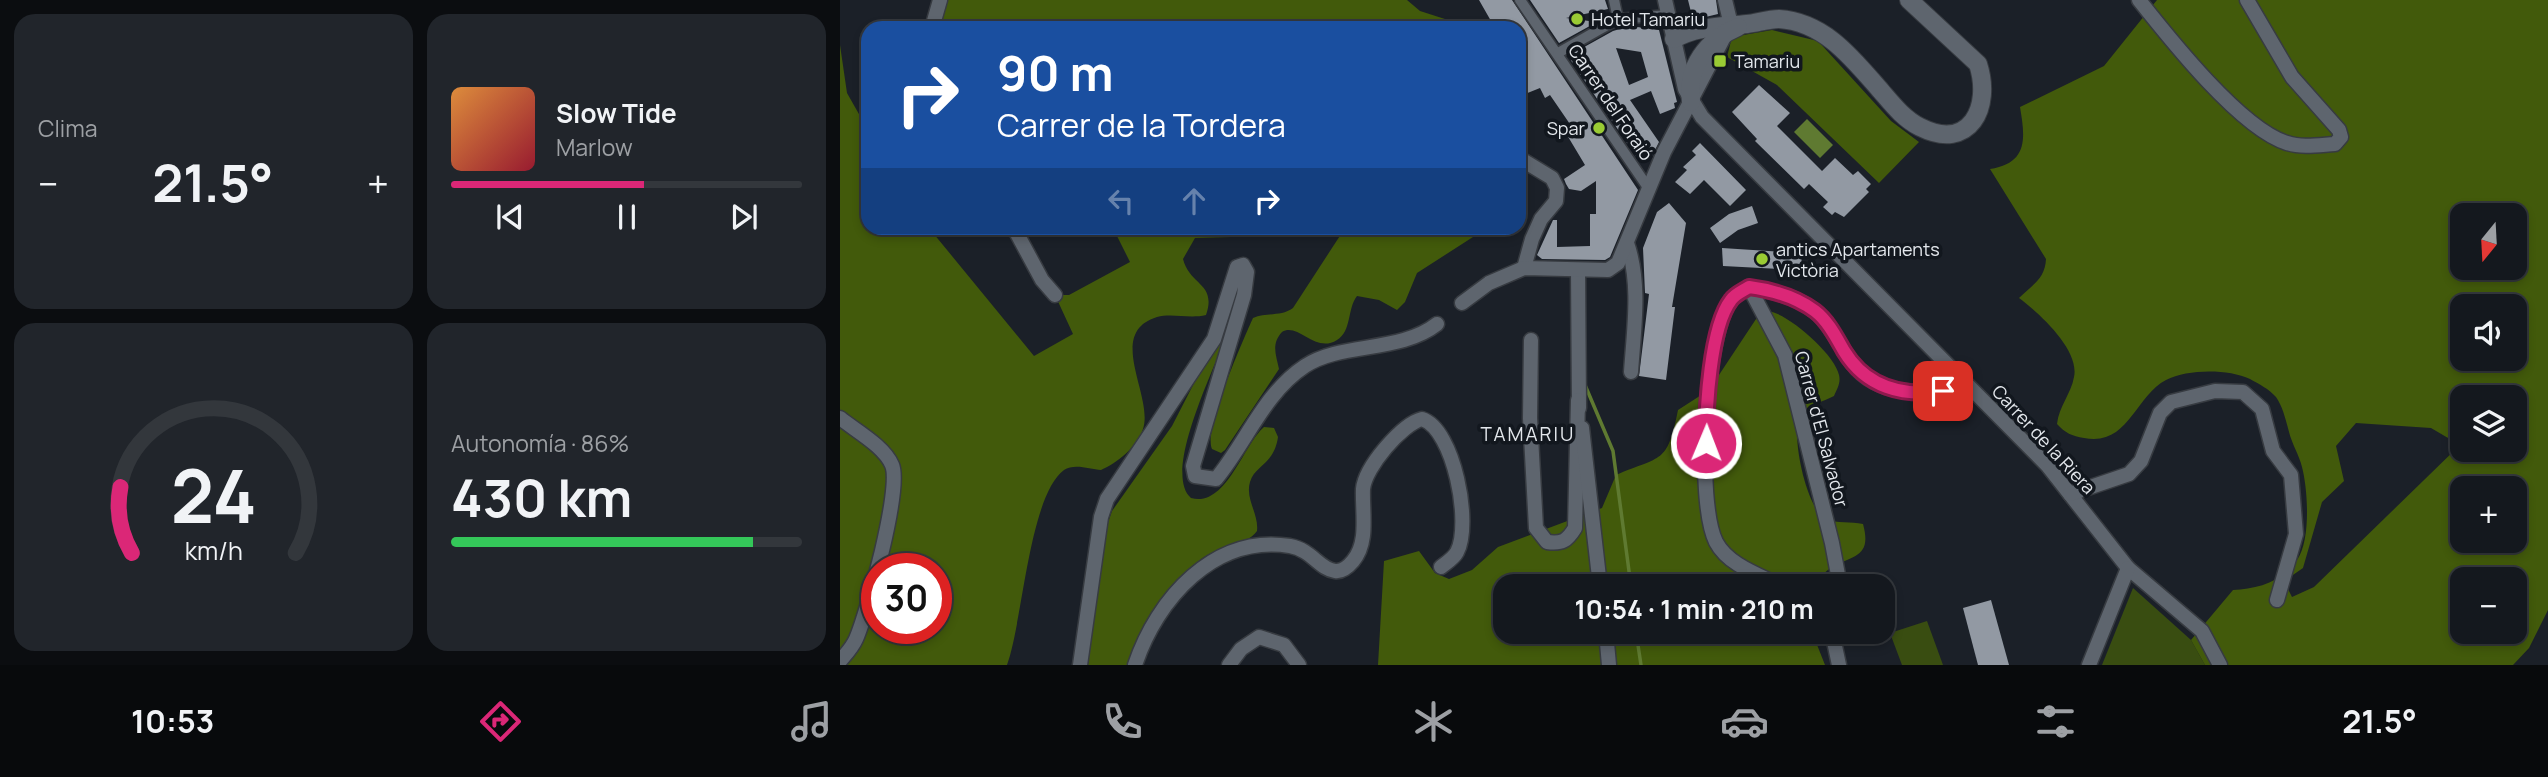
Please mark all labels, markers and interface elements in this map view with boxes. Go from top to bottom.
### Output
place label: Hotel Tamariu [1591,7,1705,31]
marker: Hotel Tamariu [1569,11,1585,27]
text: 90 m [997,39,1114,106]
street label: Carrer del Foraió [1563,39,1659,165]
icon: right [882,49,973,140]
place label: Tamariu [1734,49,1800,73]
marker: Tamariu [1712,53,1728,69]
text: Slow Tide [556,95,677,131]
text: Carrer de la Tordera [997,103,1286,147]
text: Clima [38,112,97,144]
place label: Spar [1547,116,1586,140]
marker: Spar [1591,120,1607,136]
text: Marlow [556,131,633,163]
text: 21.5° [152,147,273,218]
text: − [38,157,59,209]
text: + [367,157,389,209]
icon: left [1102,182,1140,220]
icon: ahead [1175,182,1213,220]
icon: right [1248,182,1286,220]
icon: previous [491,198,529,236]
icon: pause [608,198,646,236]
icon: next [725,198,763,236]
north arrow [2450,203,2527,280]
map controls [2450,203,2527,644]
place label: antics Apartaments Victòria [1776,237,1940,282]
marker: antics Apartaments Victòria [1754,251,1770,267]
button: sound [2450,294,2527,371]
street label: Carrer d'El Salvador [1790,348,1855,510]
pin [1913,361,1973,421]
icon: arrive [1924,372,1962,410]
street label: Carrer de la Riera [1987,379,2101,499]
button: layers [2450,385,2527,462]
position arrow [1669,406,1743,480]
district label: TAMARIU [1481,421,1575,447]
text: Autonomía · 86% [451,427,629,459]
text: 24 [170,445,257,545]
text: 430 km [451,462,632,533]
button: + [2450,476,2527,553]
text: km/h [184,533,243,568]
speed limit sign: 30 [861,553,952,644]
button: − [2450,567,2527,644]
text: 10:54 · 1 min · 210 m [1574,591,1814,627]
icon: directions [476,697,525,746]
icon: music [787,697,836,746]
icon: phone [1098,697,1147,746]
icon: climate [1409,697,1458,746]
icon: car [1720,697,1769,746]
icon: filters [2031,697,2080,746]
text: 10:53 [131,699,214,743]
text: 21.5° [2342,699,2417,743]

